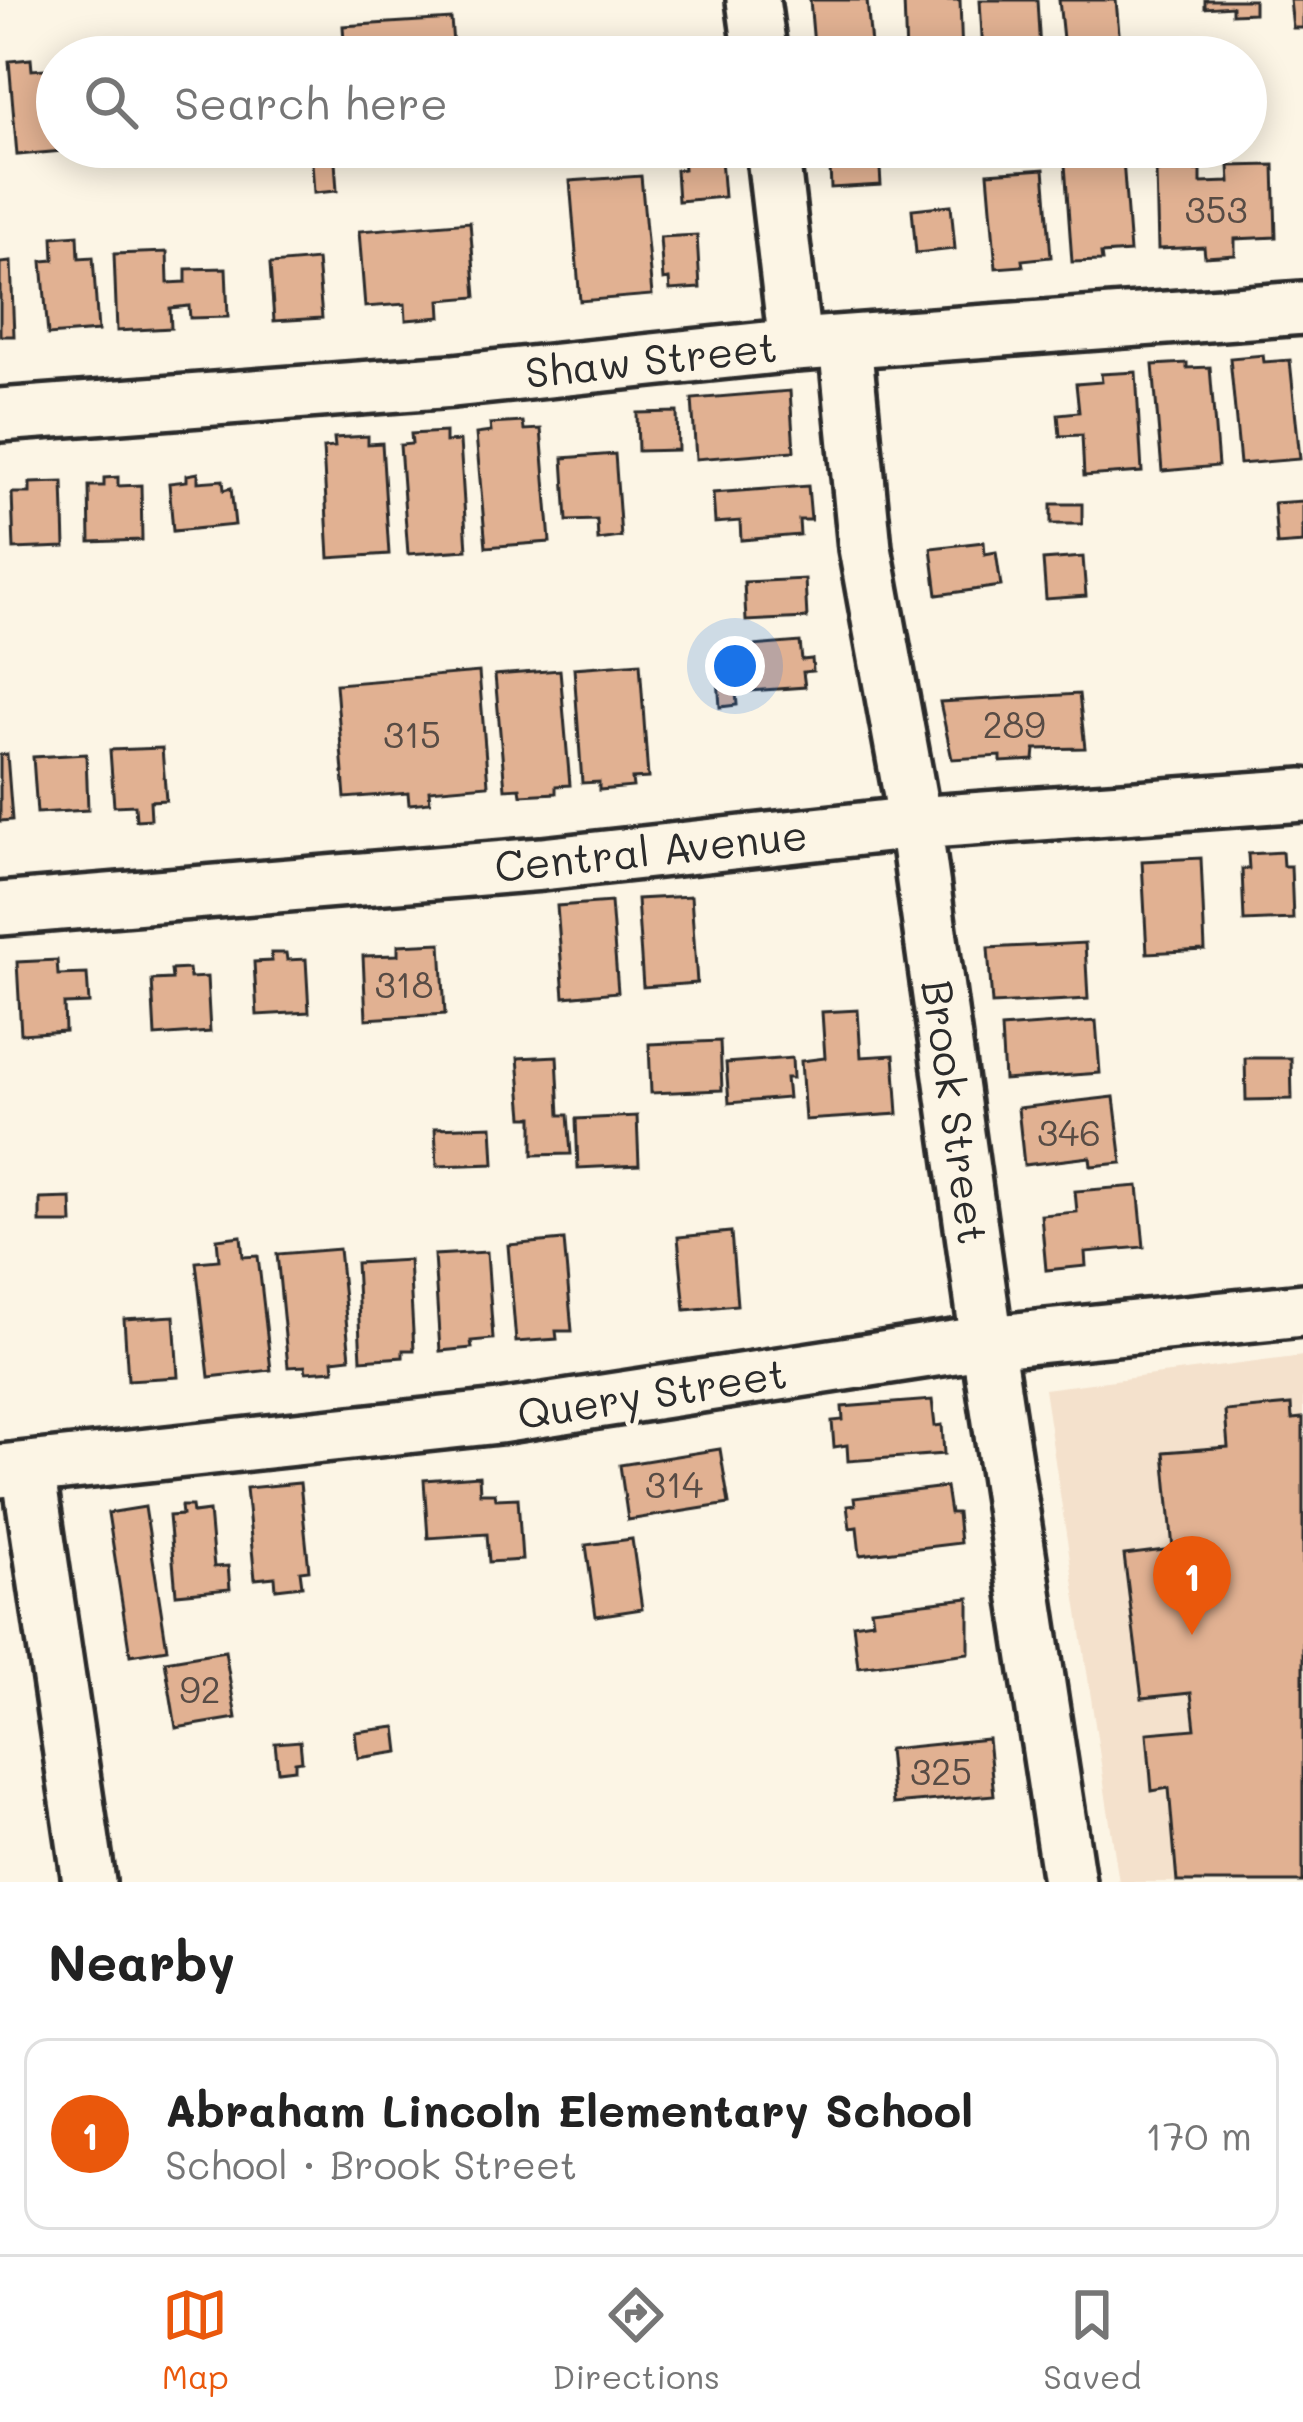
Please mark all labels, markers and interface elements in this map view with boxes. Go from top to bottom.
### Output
search box [36,36,1267,168]
icon: search [78,69,144,135]
text: Search here [174,73,448,131]
house number: 353 [1184,185,1248,232]
street label: Shaw Street [522,318,780,399]
your location [705,636,765,696]
house number: 289 [982,700,1046,747]
house number: 315 [383,710,441,757]
street label: Central Avenue [492,806,810,893]
house number: 318 [375,960,433,1007]
street label: Brook Street [911,976,1002,1248]
house number: 346 [1037,1108,1101,1155]
street label: Query Street [513,1344,790,1441]
house number: 314 [645,1460,703,1507]
pin: 1 [1153,1536,1231,1635]
house number: 92 [179,1665,221,1712]
house number: 325 [910,1747,972,1794]
text: Nearby [48,1927,235,1994]
text: Abraham Lincoln Elementary School [165,2080,973,2138]
text: 1 [81,2109,99,2160]
text: 170 m [1145,2109,1252,2160]
text: School · Brook Street [165,2138,577,2189]
tab: Map [162,2282,229,2397]
tab: Directions [552,2282,720,2397]
tab: Saved [1043,2282,1141,2397]

